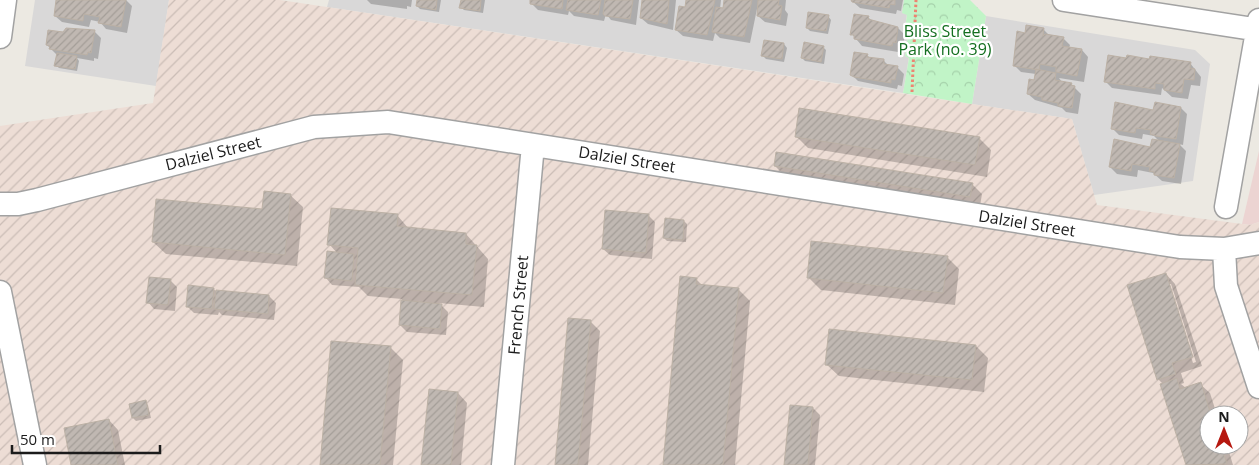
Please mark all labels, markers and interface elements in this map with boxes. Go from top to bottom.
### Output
park label: Bliss Street Park (no. 39) [898,20,992,60]
street label: Dalziel Street [163,130,263,176]
street label: Dalziel Street [577,140,677,178]
street label: Dalziel Street [977,204,1077,242]
street label: French Street [503,254,533,356]
north arrow [1199,405,1249,455]
text: N [1218,407,1230,426]
scale bar [12,422,160,454]
text: 50 m [20,429,55,449]

